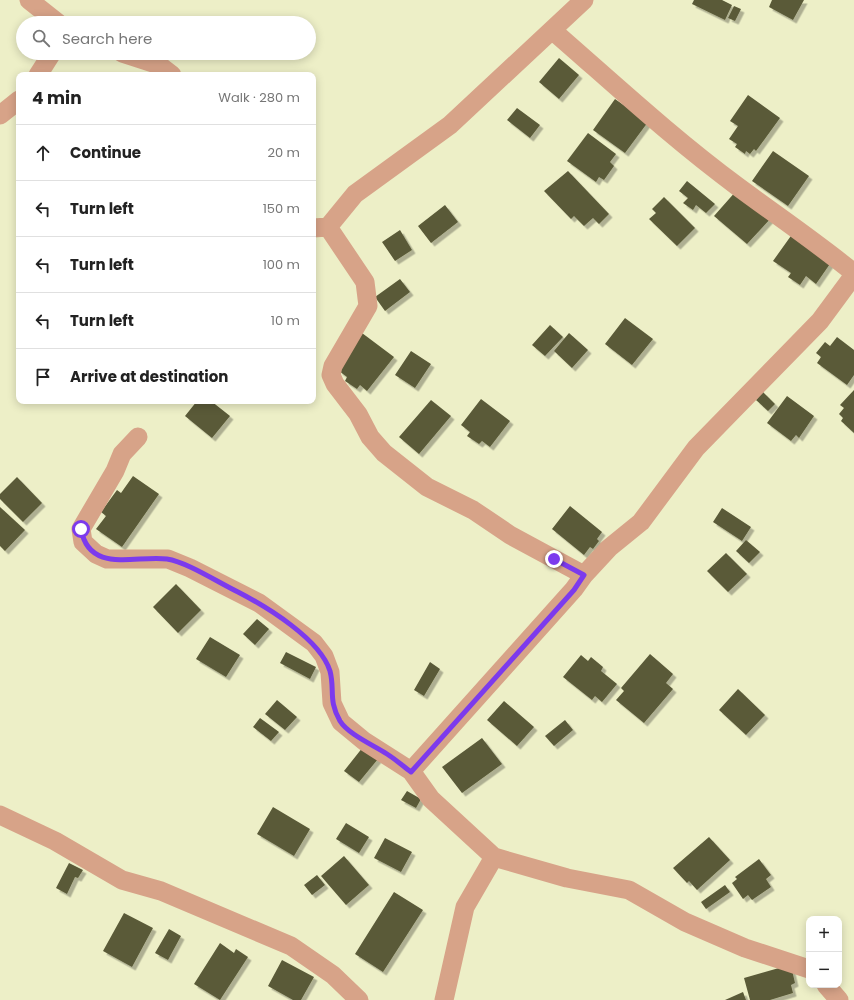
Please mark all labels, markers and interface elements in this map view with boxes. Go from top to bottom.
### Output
search box [16,16,316,60]
icon: search [30,27,52,49]
text: Search here [62,28,152,49]
text: 4 min [32,86,82,110]
text: Walk · 280 m [218,88,300,107]
icon: ahead [32,142,54,164]
text: Continue [70,142,141,163]
text: 20 m [267,143,300,162]
icon: left [32,198,54,220]
text: Turn left [70,198,134,219]
text: 150 m [263,199,300,218]
icon: left [32,254,54,276]
text: Turn left [70,254,134,275]
text: 100 m [263,255,300,274]
icon: left [32,310,54,332]
text: Turn left [70,310,134,331]
text: 10 m [271,311,300,330]
icon: arrive [32,366,54,388]
text: Arrive at destination [70,366,228,387]
route start [72,520,90,538]
route end [545,550,563,568]
map controls [806,916,842,988]
button: + [806,916,842,952]
button: − [806,952,842,988]

